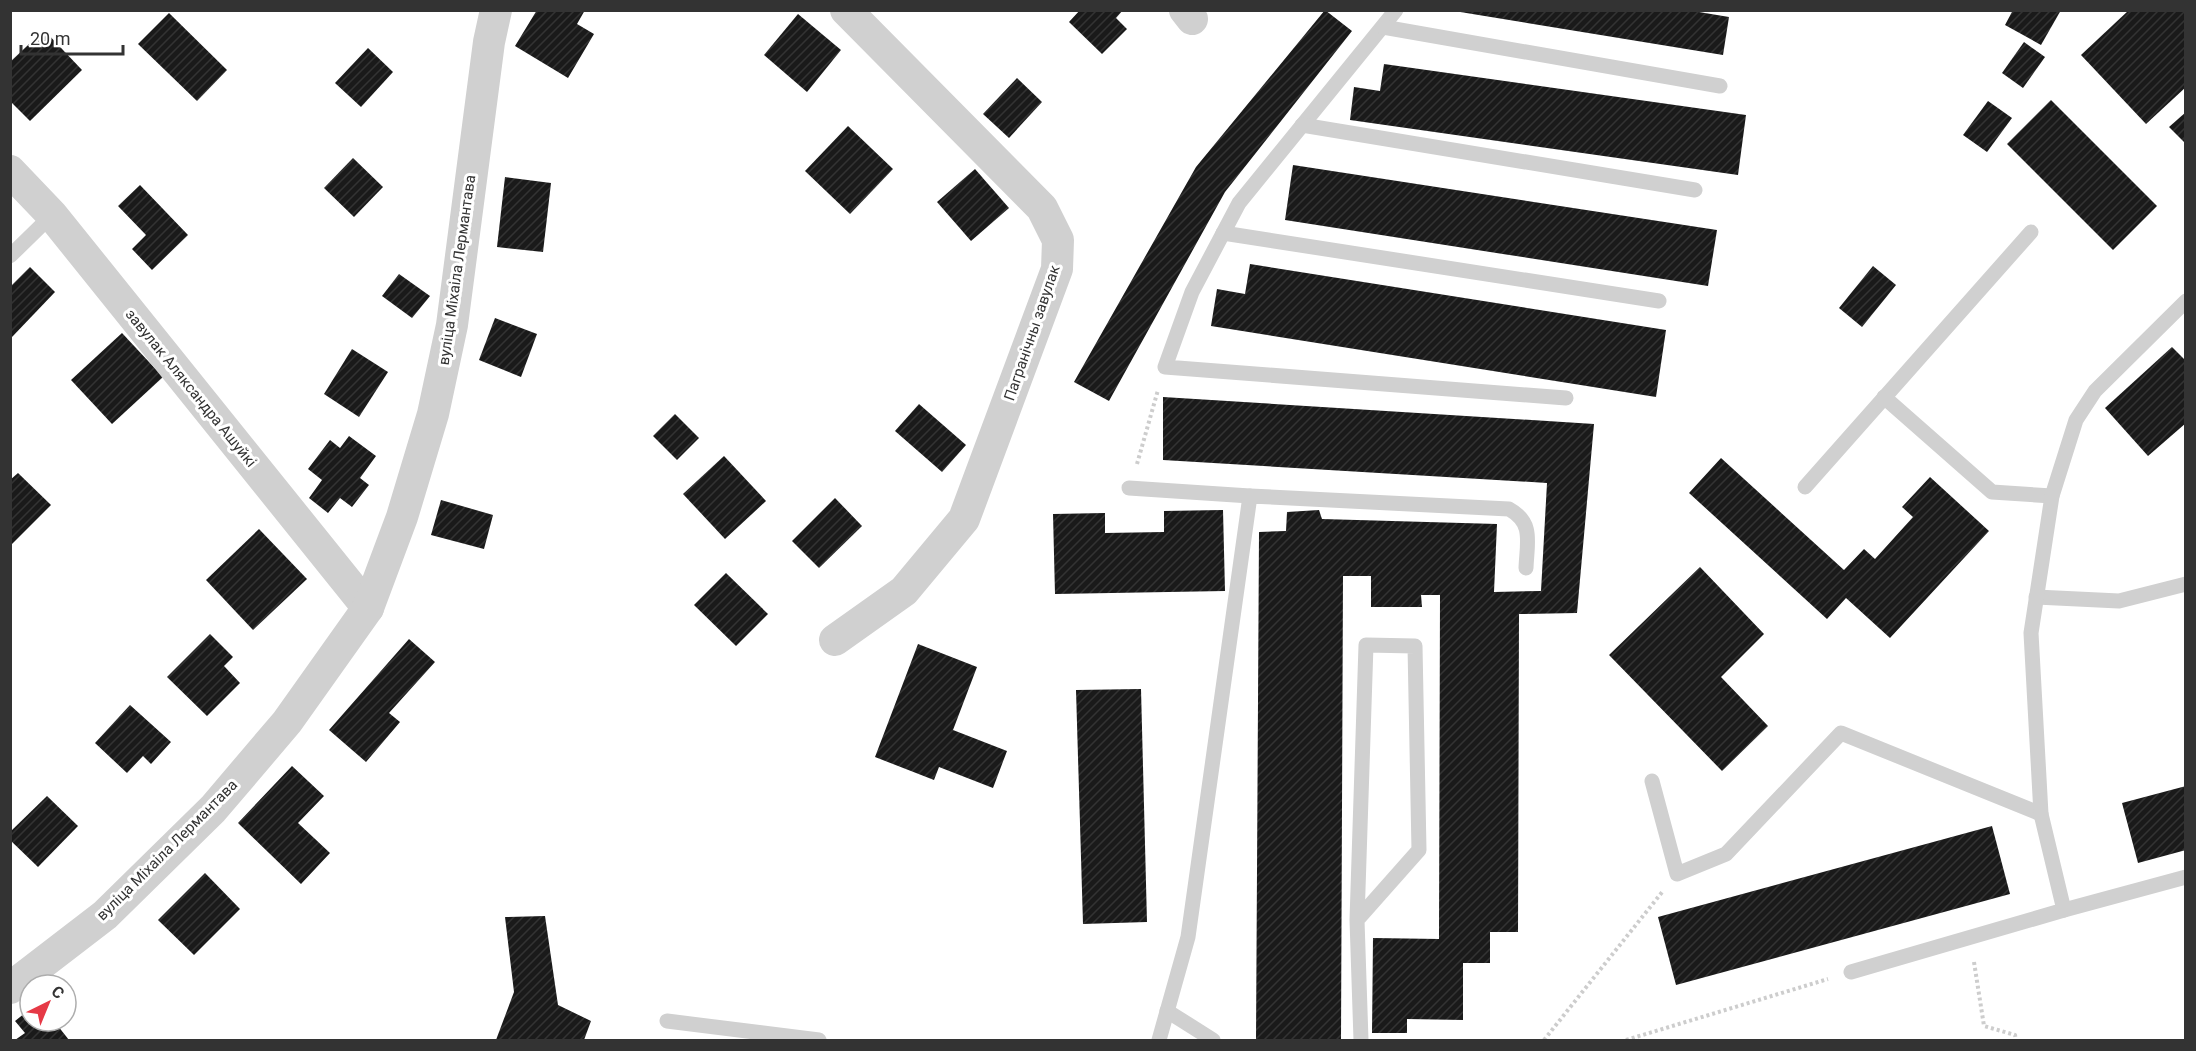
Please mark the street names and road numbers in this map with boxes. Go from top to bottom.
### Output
street label: вуліца Міхаіла Лермантава [435,174,479,366]
street label: Пагранічны завулак [1000,263,1064,403]
street label: завулак Аляксандра Ашуйкі [122,305,260,471]
street label: вуліца Міхаіла Лермантава [93,776,241,924]

